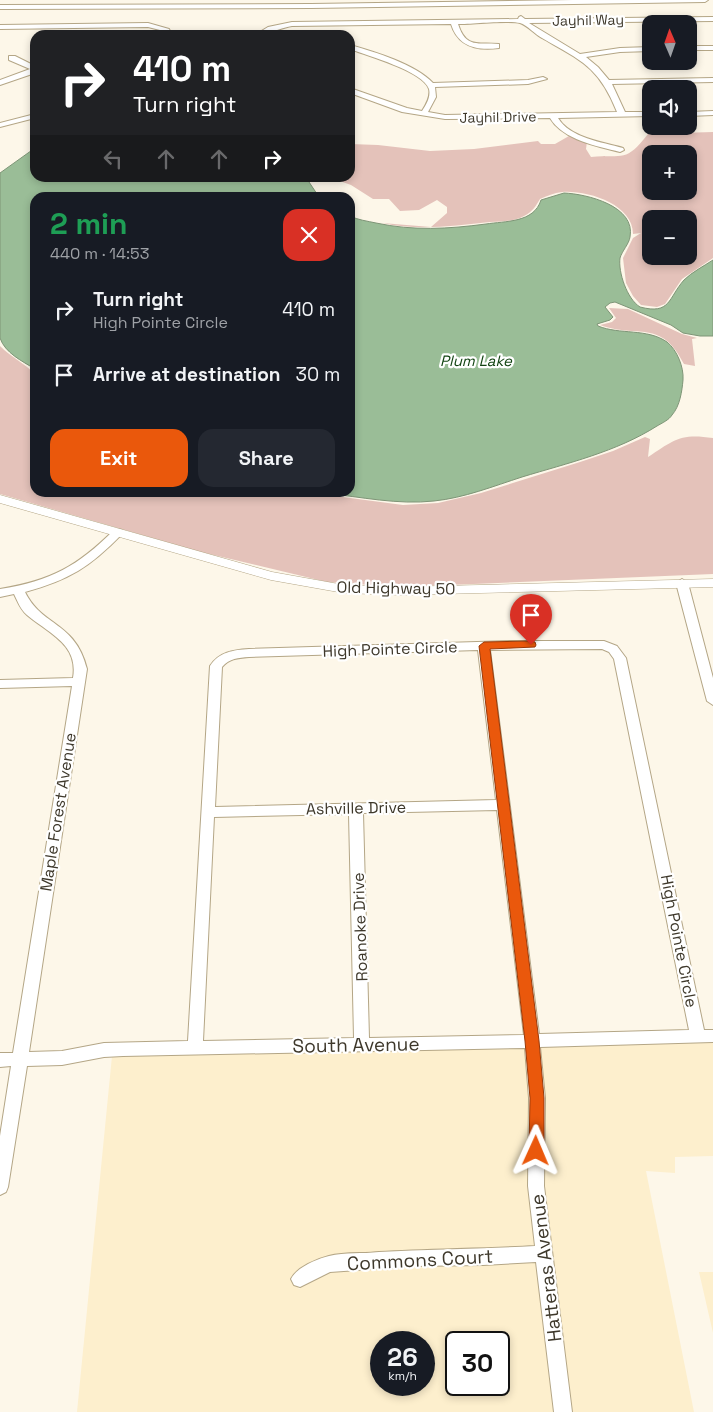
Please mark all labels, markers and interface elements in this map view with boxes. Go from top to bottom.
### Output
street label: Jayhil Way [552,10,624,30]
north arrow [642,15,698,70]
map controls [642,15,697,265]
text: 410 m [133,47,231,91]
icon: right [50,50,115,115]
button: sound [642,80,697,135]
text: Turn right [133,90,236,118]
street label: Jayhil Drive [459,107,537,127]
icon: left [99,145,127,173]
icon: ahead [152,145,180,173]
icon: ahead [205,145,233,173]
icon: right [258,145,286,173]
button: + [642,145,697,200]
text: 2 min [50,204,128,243]
button: close [283,209,335,261]
button: − [642,210,697,265]
text: 440 m · 14:53 [50,243,149,264]
text: Turn right [93,287,183,312]
icon: right [50,296,78,324]
text: 410 m [282,297,335,322]
text: High Pointe Circle [93,312,228,333]
water label: Plum Lake [440,351,513,370]
icon: arrive [50,361,78,389]
text: Arrive at destination [93,362,281,387]
text: 30 m [296,362,340,387]
button: Exit [50,429,188,487]
button: Share [198,429,335,487]
street label: Old Highway 50 [336,576,456,600]
pin [510,594,552,645]
icon: arrive [517,601,545,629]
street label: High Pointe Circle [322,636,458,662]
street label: Maple Forest Avenue [35,731,81,893]
street label: Ashville Drive [306,797,406,819]
street label: Roanoke Drive [348,872,372,982]
street label: High Pointe Circle [656,873,702,1009]
street label: South Avenue [292,1031,420,1059]
position arrow [509,1124,561,1176]
street label: Hatteras Avenue [525,1193,567,1343]
street label: Commons Court [346,1244,494,1276]
speed limit sign: 30 [445,1331,510,1396]
text: 26 [387,1341,418,1373]
text: km/h [388,1368,417,1384]

